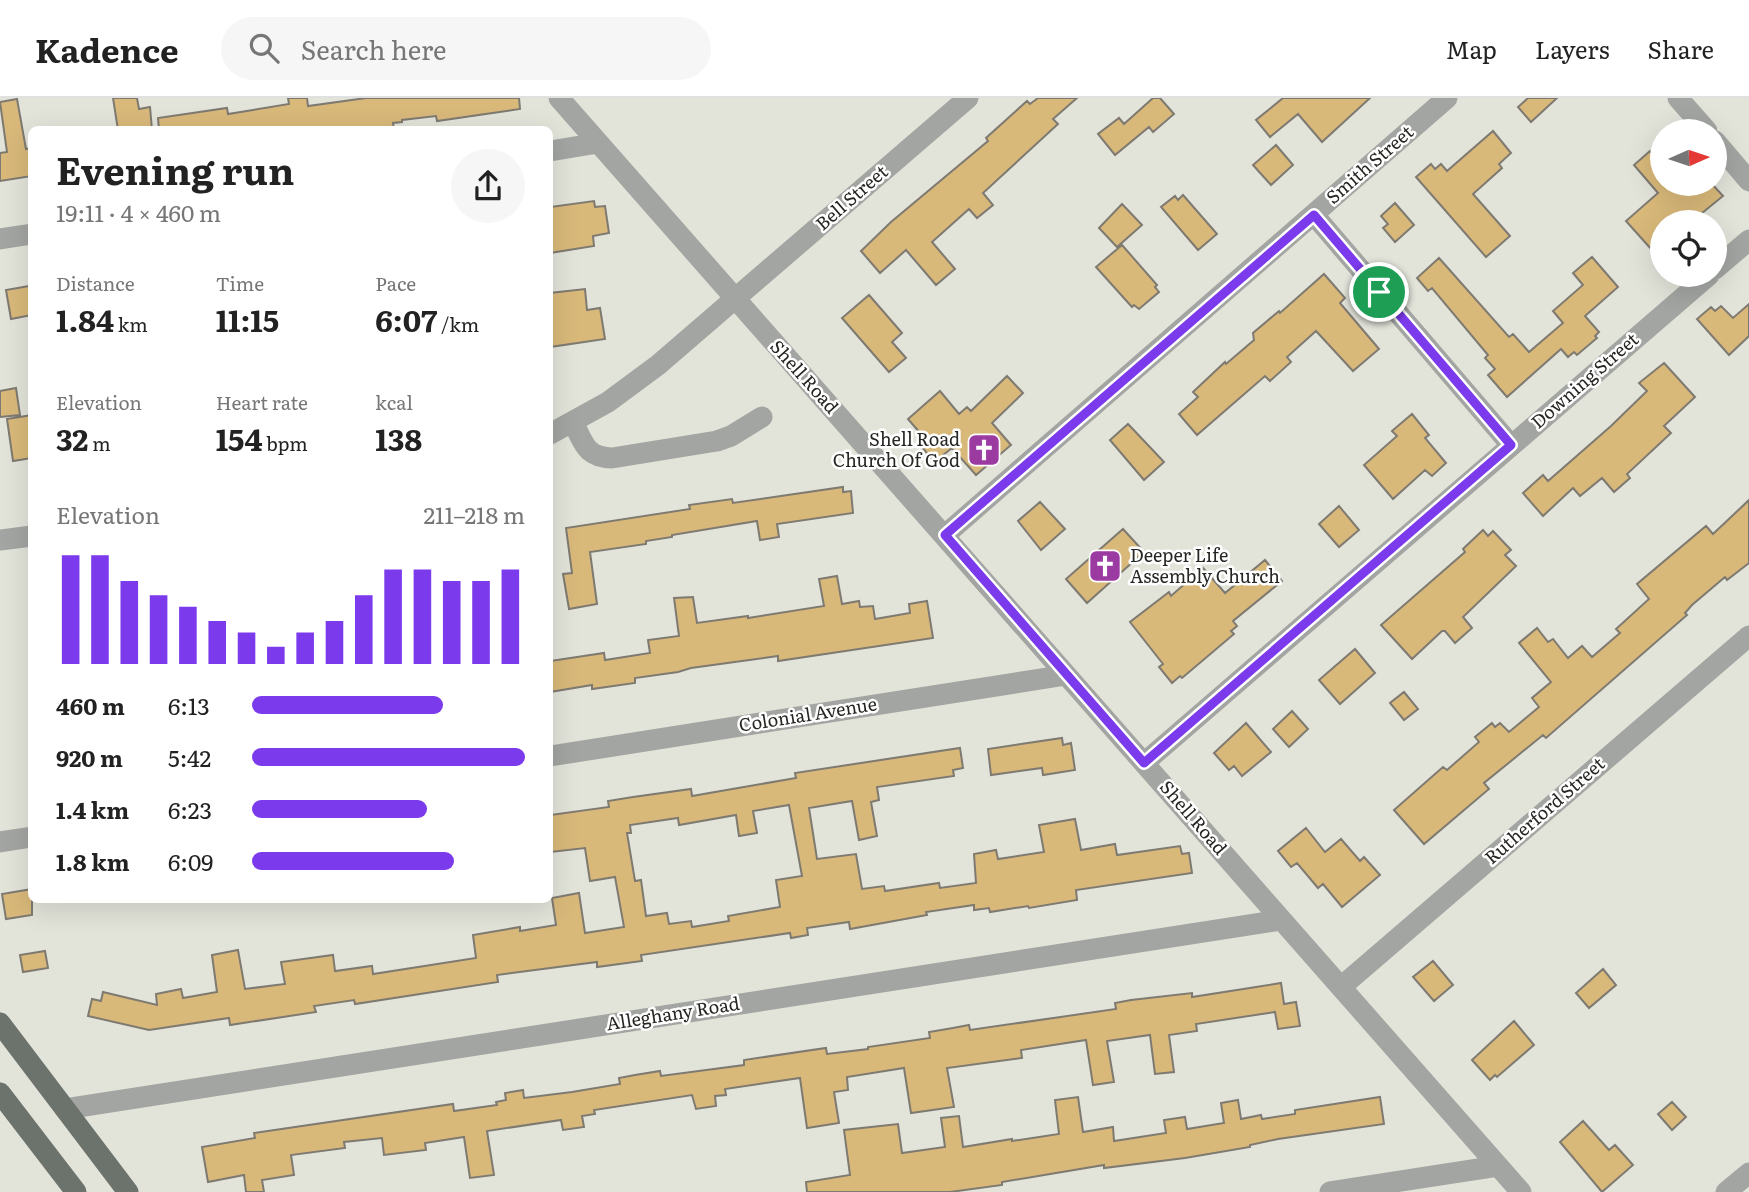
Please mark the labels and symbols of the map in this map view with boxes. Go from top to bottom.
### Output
street label: Smith Street [1319,118,1419,209]
north arrow [1650,119,1727,196]
street label: Bell Street [809,157,894,236]
pin [1349,262,1409,322]
street label: Downing Street [1524,325,1644,434]
street label: Shell Road [765,333,846,419]
place label: Shell Road Church Of God [833,425,960,473]
church icon: Shell Road Church Of God [965,431,1003,469]
place label: Deeper Life Assembly Church [1130,541,1280,589]
church icon: Deeper Life Assembly Church [1086,547,1124,585]
street label: Colonial Avenue [737,689,879,738]
street label: Rutherford Street [1478,750,1611,870]
street label: Shell Road [1154,774,1234,860]
street label: Alleghany Road [604,989,741,1036]

